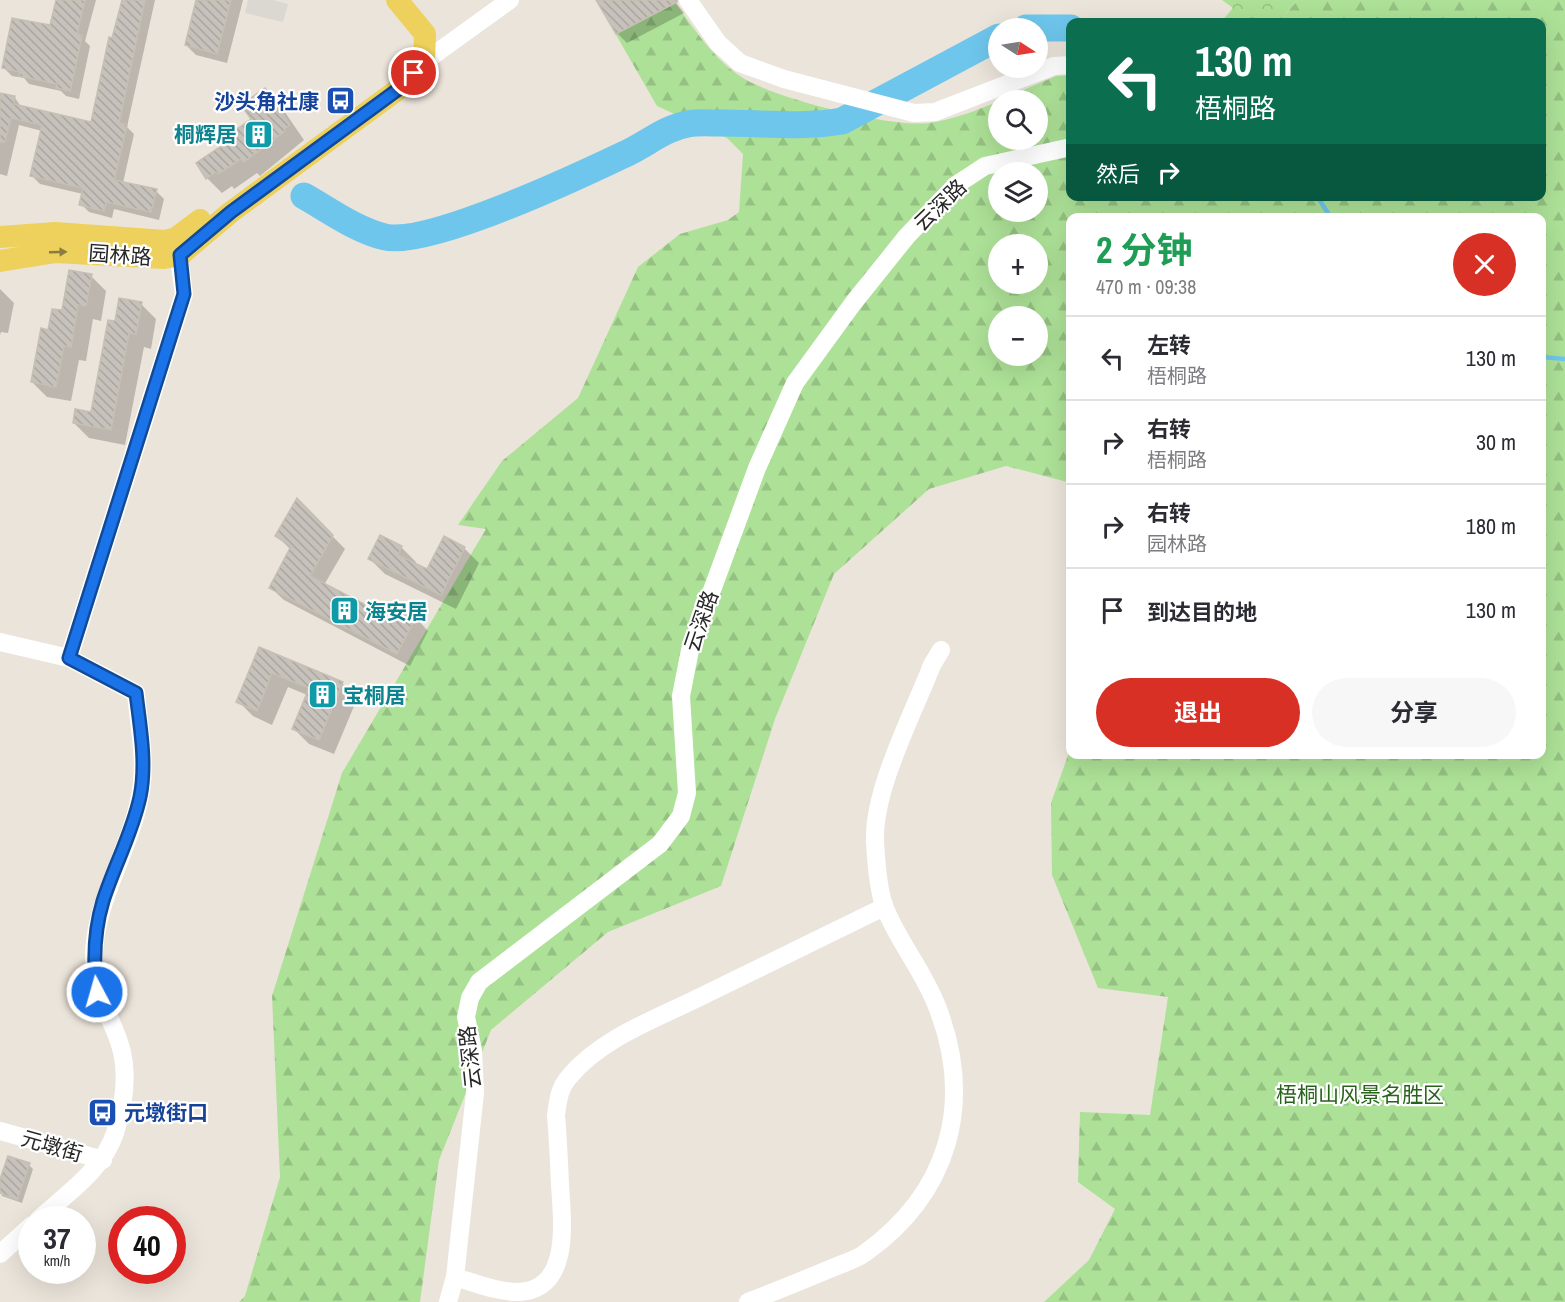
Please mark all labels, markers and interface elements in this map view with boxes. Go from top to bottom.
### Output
north arrow [988,18,1048,78]
map controls [988,18,1048,366]
text: 130 m [1195,33,1293,89]
icon: left [1096,42,1174,120]
pin [388,47,439,98]
icon: arrive [397,56,430,89]
bus stop icon: 沙头角社康 [324,85,356,117]
place label: 沙头角社康 [214,87,319,116]
button: search [988,90,1048,150]
text: 梧桐路 [1195,90,1276,126]
building icon: 桐辉居 [242,118,274,150]
place label: 桐辉居 [174,120,237,149]
icon: right [1152,156,1185,189]
text: 然后 [1096,159,1140,189]
button: layers [988,162,1048,222]
street label: 云深路 [907,173,973,237]
text: 2 分钟 [1096,226,1193,274]
button: close [1453,233,1516,296]
button: + [988,234,1048,294]
street label: 园林路 [88,238,152,272]
one-way arrow [48,248,67,257]
text: 470 m · 09:38 [1096,273,1196,300]
button: − [988,306,1048,366]
text: 左转 [1147,330,1191,360]
icon: left [1096,342,1129,375]
text: 130 m [1466,343,1516,373]
text: 梧桐路 [1147,362,1207,389]
text: 右转 [1147,414,1191,444]
icon: right [1096,426,1129,459]
text: 30 m [1476,427,1516,457]
text: 梧桐路 [1147,446,1207,473]
text: 右转 [1147,498,1191,528]
icon: right [1096,510,1129,543]
text: 180 m [1466,511,1516,541]
text: 园林路 [1147,530,1207,557]
street label: 云深路 [677,586,725,656]
icon: arrive [1096,594,1129,627]
building icon: 海安居 [328,595,360,627]
text: 130 m [1466,595,1516,625]
place label: 海安居 [365,597,428,626]
text: 到达目的地 [1147,597,1257,627]
button: 退出 [1096,678,1300,747]
button: 分享 [1312,678,1516,747]
building icon: 宝桐居 [306,679,338,711]
place label: 宝桐居 [343,681,406,710]
position arrow [65,960,129,1024]
street label: 云深路 [452,1024,488,1090]
park label: 梧桐山风景名胜区 [1276,1080,1444,1109]
bus stop icon: 元墩街口 [87,1096,119,1128]
place label: 元墩街口 [124,1098,208,1127]
street label: 元墩街 [18,1123,86,1169]
speed limit sign: 40 [108,1206,186,1284]
text: 37 [43,1218,71,1258]
text: km/h [44,1250,70,1271]

